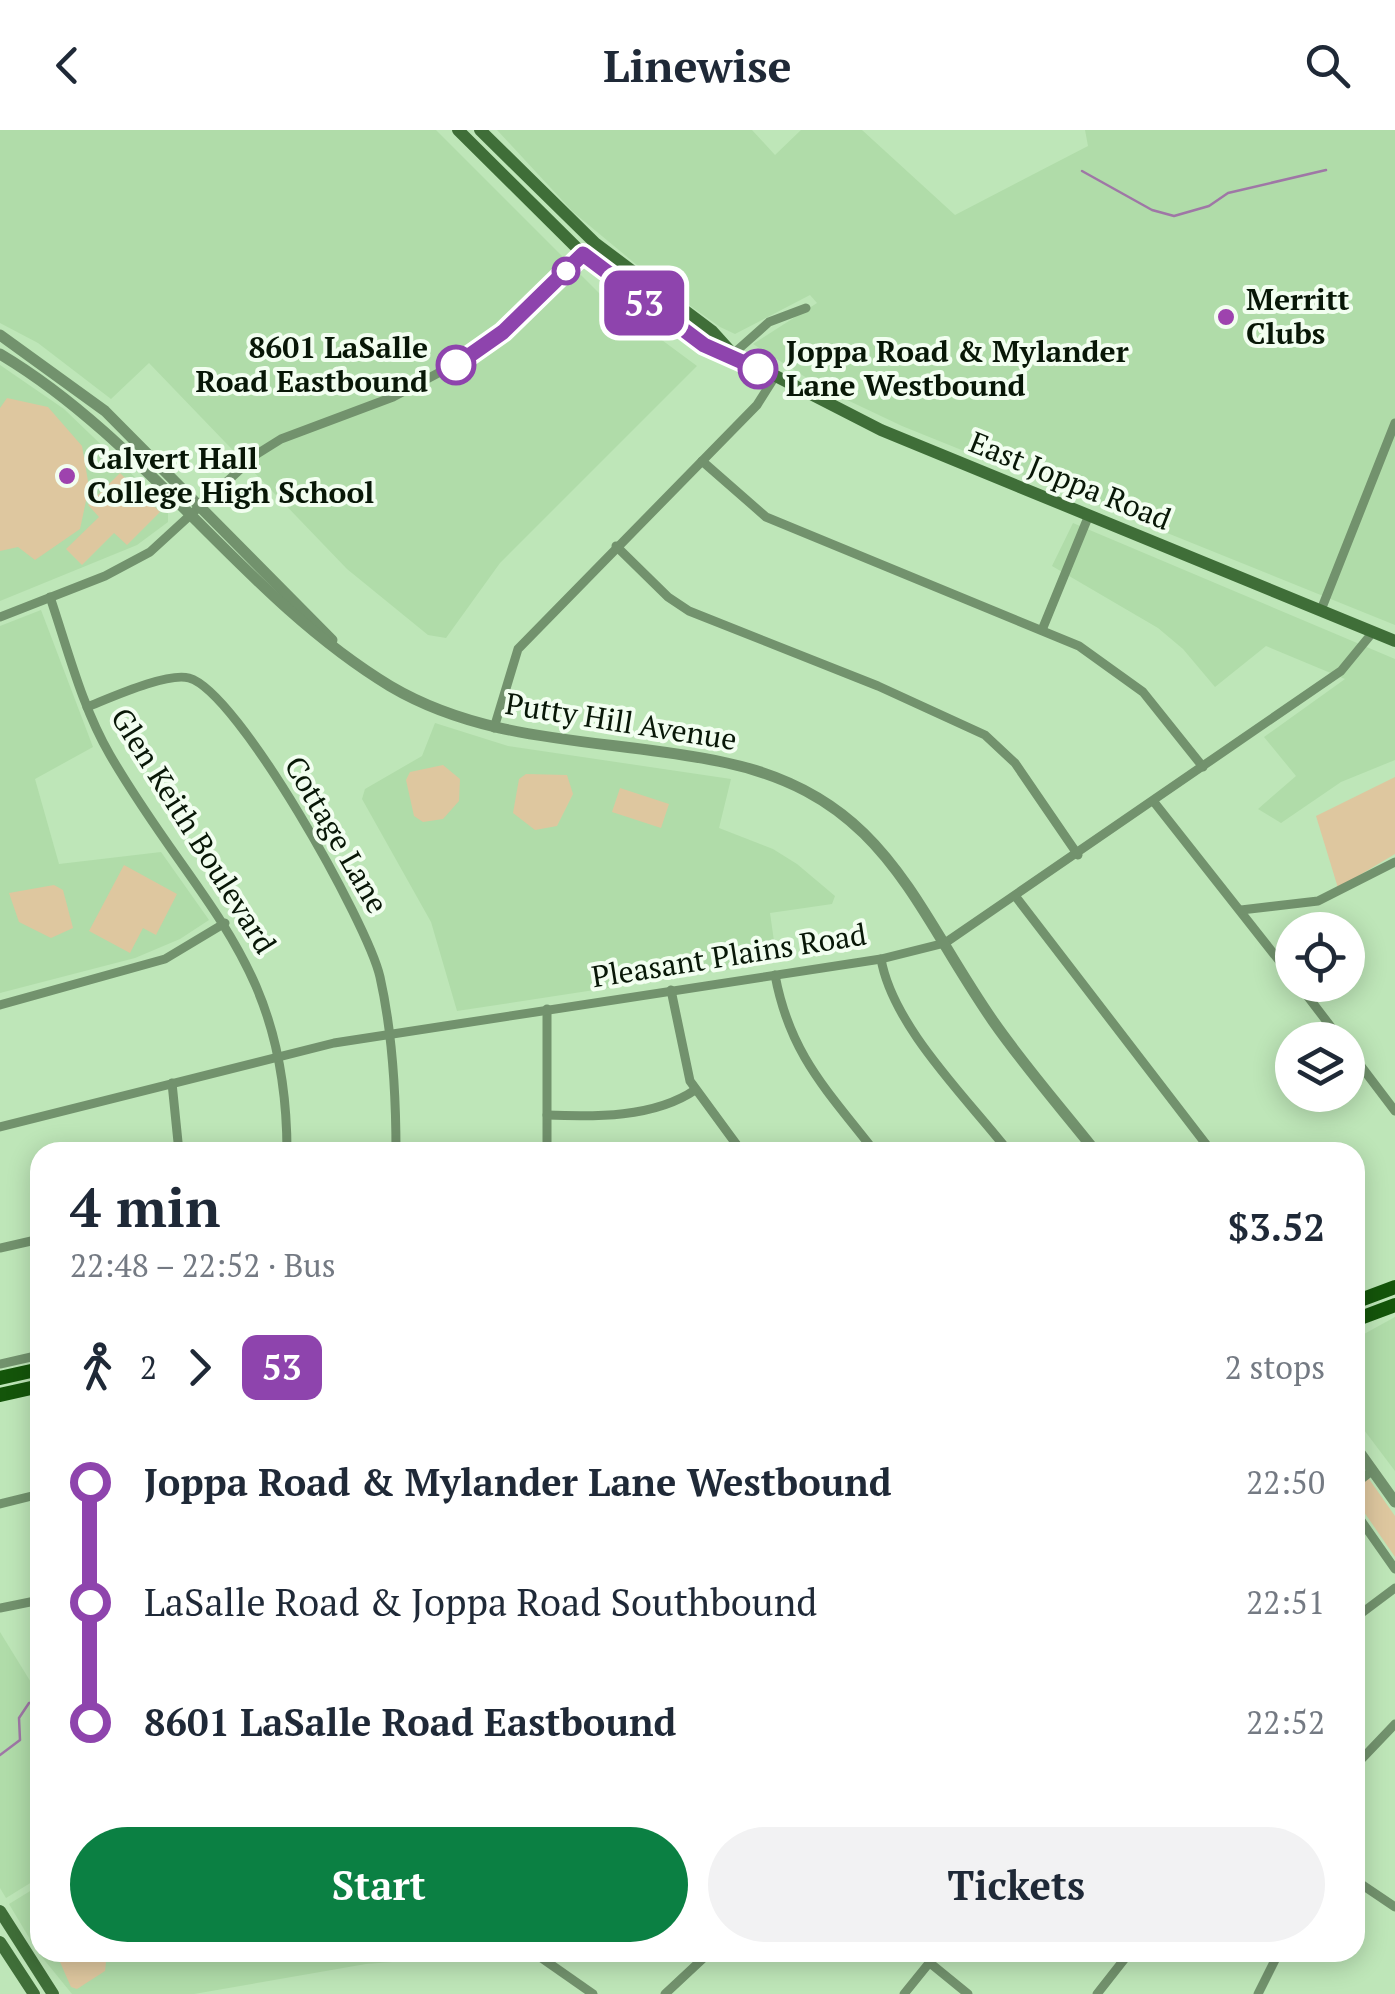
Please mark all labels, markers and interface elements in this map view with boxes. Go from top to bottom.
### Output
text: Linewise [603,35,792,95]
icon: back [40,38,95,93]
icon: search [1300,38,1355,93]
unlabelled marker [553,258,579,284]
line badge: 53 [599,270,689,336]
place label: Merritt Clubs [1246,279,1350,353]
text: 53 [624,280,664,326]
marker: Merritt Clubs [1215,306,1237,328]
place label: 8601 LaSalle Road Eastbound [195,327,428,401]
place label: Joppa Road & Mylander Lane Westbound [786,331,1129,405]
marker: 8601 LaSalle Road Eastbound [437,346,475,384]
marker: Joppa Road & Mylander Lane Westbound [739,350,777,388]
street label: East Joppa Road [964,421,1177,539]
place label: Calvert Hall College High School [87,438,374,512]
marker: Calvert Hall College High School [56,465,78,487]
street label: Putty Hill Avenue [503,683,740,759]
street label: Glen Keith Boulevard [102,700,286,961]
street label: Cottage Lane [276,749,398,920]
map controls [1275,912,1365,1112]
button: locate [1275,912,1365,1002]
street label: Pleasant Plains Road [589,914,869,996]
button: layers [1275,1022,1365,1112]
text: 4 min [70,1170,220,1243]
text: $3.52 [1228,1202,1325,1252]
text: 22:48 – 22:52 · Bus [70,1244,336,1286]
icon: walk [70,1340,125,1395]
icon: forward [172,1340,227,1395]
text: 53 [262,1344,302,1390]
text: 2 [140,1346,157,1388]
text: 2 stops [1225,1346,1325,1388]
text: Joppa Road & Mylander Lane Westbound [144,1457,892,1507]
text: 22:50 [1246,1461,1325,1503]
text: LaSalle Road & Joppa Road Southbound [144,1577,817,1627]
text: 22:51 [1246,1581,1325,1623]
text: 8601 LaSalle Road Eastbound [144,1697,676,1747]
text: 22:52 [1246,1701,1325,1743]
button: Start [70,1827,688,1942]
button: Tickets [708,1827,1325,1942]

